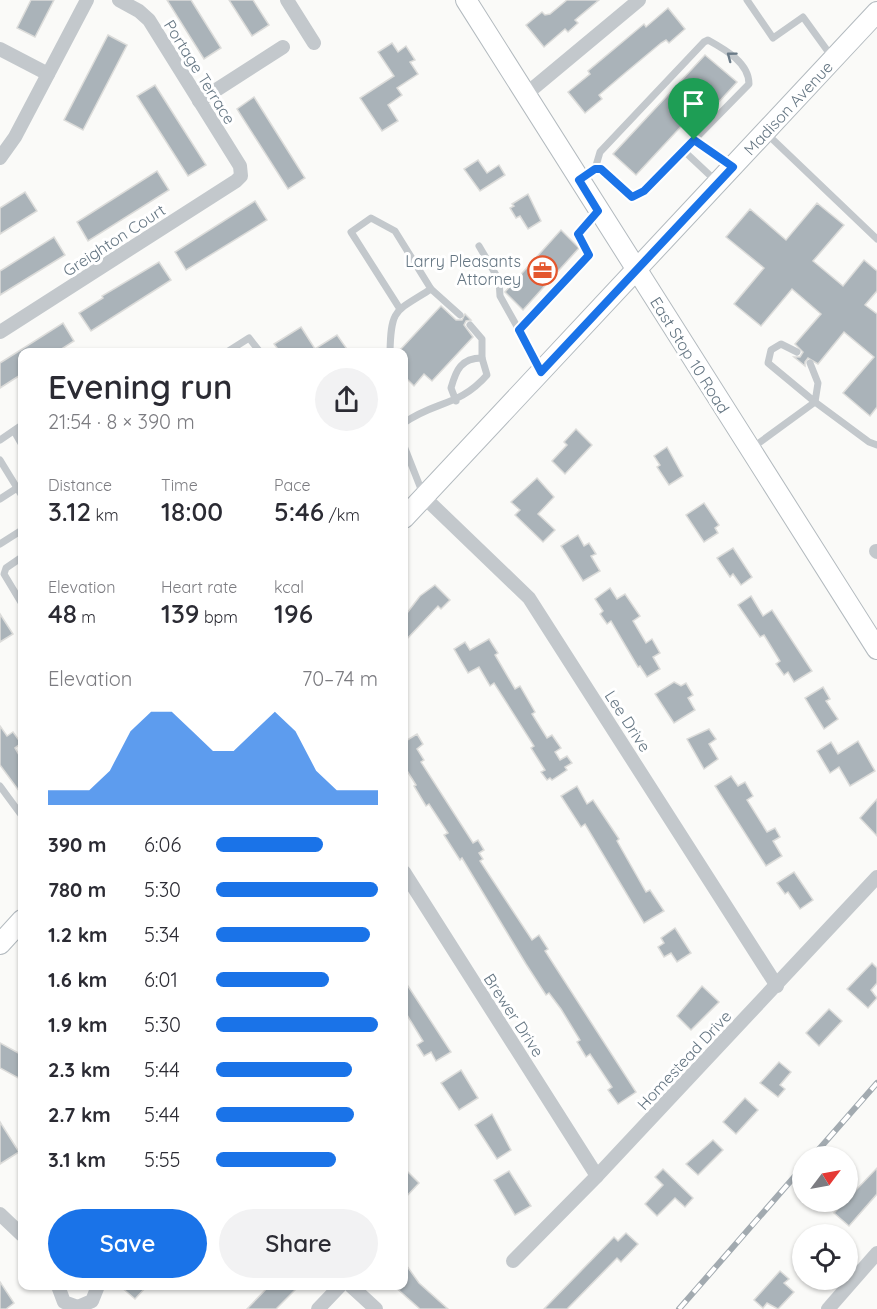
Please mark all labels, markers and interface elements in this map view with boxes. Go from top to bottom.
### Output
street label: Portage Terrace [160,16,240,128]
one-way arrow [727,52,738,63]
street label: Madison Avenue [739,57,837,159]
pin [668,78,719,140]
icon: arrive [677,87,710,120]
street label: Greighton Court [59,200,169,280]
place label: Larry Pleasants Attorney [405,251,521,289]
office icon: Larry Pleasants Attorney [526,254,558,286]
street label: East Stop 10 Road [646,293,734,417]
text: Evening run [48,366,233,407]
button: share [315,368,378,431]
text: 21:54 · 8 × 390 m [48,409,195,434]
text: Distance [48,475,112,495]
text: Time [161,475,198,495]
text: Pace [274,475,310,495]
text: 3.12 [48,495,91,528]
text: 18:00 [161,495,223,528]
text: 5:46 [274,495,324,528]
text: km [91,505,119,525]
text: /km [324,505,360,525]
text: Elevation [48,577,115,597]
text: Heart rate [161,577,237,597]
text: kcal [274,577,304,597]
text: 48 [48,597,77,630]
text: 139 [161,597,200,630]
text: 196 [274,597,313,630]
text: m [77,607,96,627]
text: bpm [200,607,238,627]
text: Elevation [48,666,132,691]
text: 70–74 m [302,666,378,691]
street label: Lee Drive [601,686,655,756]
text: 390 m [48,832,106,857]
text: 6:06 [144,832,181,857]
text: 780 m [48,877,106,902]
text: 5:30 [144,877,181,902]
text: 1.2 km [48,922,108,947]
text: 5:34 [144,922,180,947]
text: 1.6 km [48,967,107,992]
text: 6:01 [144,967,178,992]
street label: Brewer Drive [480,970,548,1060]
street label: Homestead Drive [633,1006,735,1114]
text: 1.9 km [48,1012,108,1037]
text: 5:30 [144,1012,181,1037]
text: 2.3 km [48,1057,111,1082]
text: 5:44 [144,1057,180,1082]
text: 2.7 km [48,1102,111,1127]
text: 5:44 [144,1102,180,1127]
north arrow [792,1146,858,1212]
map controls [792,1146,858,1290]
text: 3.1 km [48,1147,106,1172]
text: 5:55 [144,1147,180,1172]
button: Save [48,1209,207,1278]
button: Share [219,1209,378,1278]
button: locate [792,1224,858,1290]

